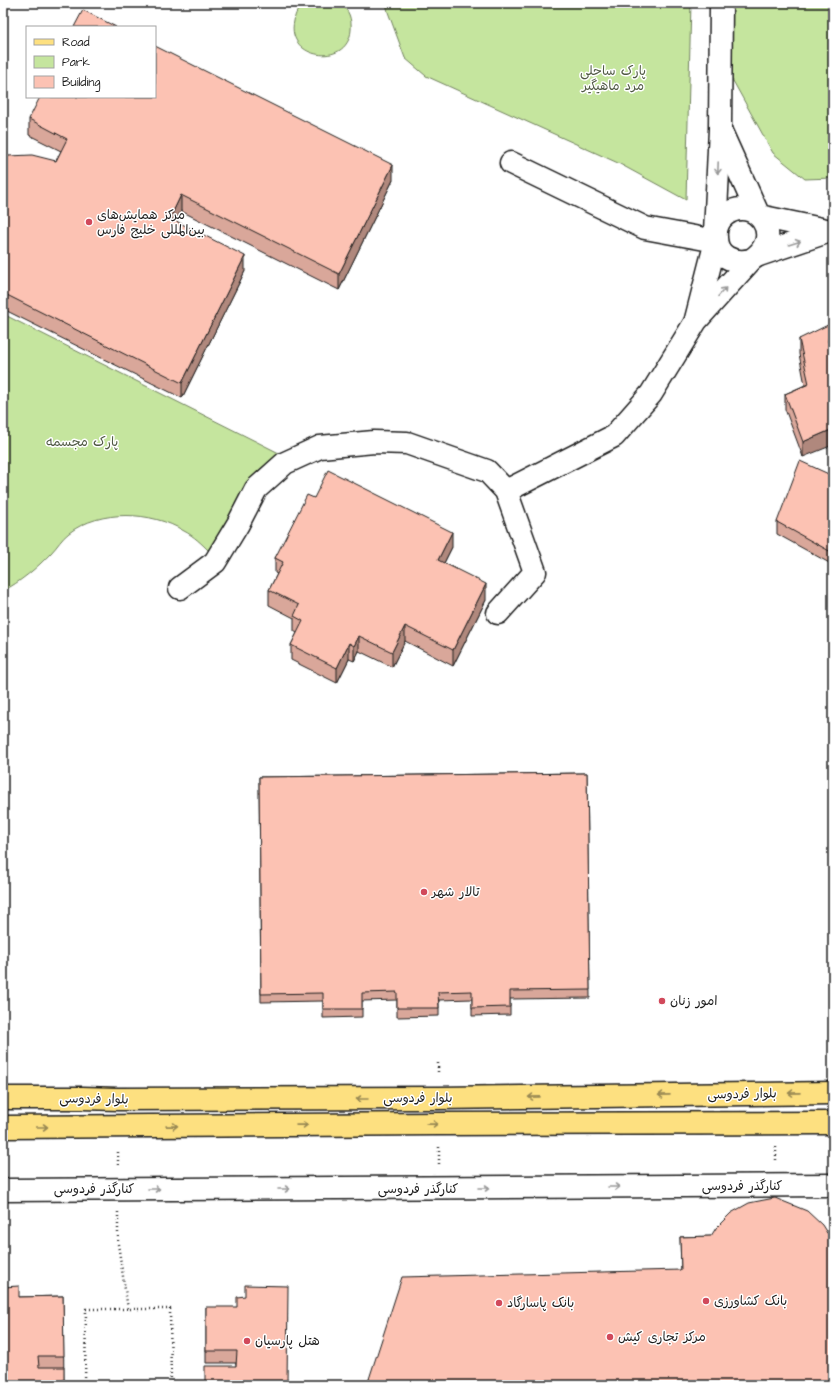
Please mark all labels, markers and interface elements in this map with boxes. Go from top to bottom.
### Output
legend [26,26,156,98]
text: Road [62,34,90,51]
text: Park [62,54,90,71]
park label: پارک ساحلی مرد ماهیگیر [580,62,646,95]
text: Building [62,74,100,92]
one-way arrow [714,161,722,174]
place label: مرکز همایش‌های بین‌المللی خلیج فارس [97,206,205,239]
marker: مرکز همایش‌های بین‌المللی خلیج فارس [84,217,94,227]
one-way arrow [788,239,801,246]
one-way arrow [717,287,727,297]
park label: پارک مجسمه [46,433,118,451]
place label: تالار شهر [431,883,480,901]
marker: تالار شهر [419,887,429,897]
place label: امور زنان [670,992,717,1010]
marker: امور زنان [657,996,667,1006]
street label: بلوار فردوسی [707,1084,777,1104]
street label: بلوار فردوسی [59,1089,129,1109]
street label: بلوار فردوسی [383,1089,453,1107]
one-way arrow [788,1089,801,1097]
one-way arrow [658,1091,671,1099]
one-way arrow [528,1094,541,1101]
one-way arrow [356,1095,369,1103]
one-way arrow [425,1120,438,1128]
one-way arrow [295,1121,308,1129]
one-way arrow [165,1122,178,1130]
one-way arrow [35,1123,48,1131]
street label: کنارگذر فردوسی [702,1177,783,1195]
street label: کنارگذر فردوسی [54,1180,135,1198]
street label: کنارگذر فردوسی [378,1180,459,1198]
one-way arrow [607,1183,620,1191]
one-way arrow [477,1184,490,1192]
one-way arrow [147,1185,160,1193]
one-way arrow [277,1185,290,1193]
place label: بانک کشاورزی [714,1292,787,1310]
place label: بانک پاسارگاد [507,1294,574,1312]
marker: بانک کشاورزی [701,1296,711,1306]
marker: بانک پاسارگاد [494,1298,504,1308]
place label: مرکز تجاری کیش [618,1328,706,1346]
place label: هتل پارسیان [255,1332,320,1350]
marker: مرکز تجاری کیش [605,1332,615,1342]
marker: هتل پارسیان [242,1336,252,1346]

